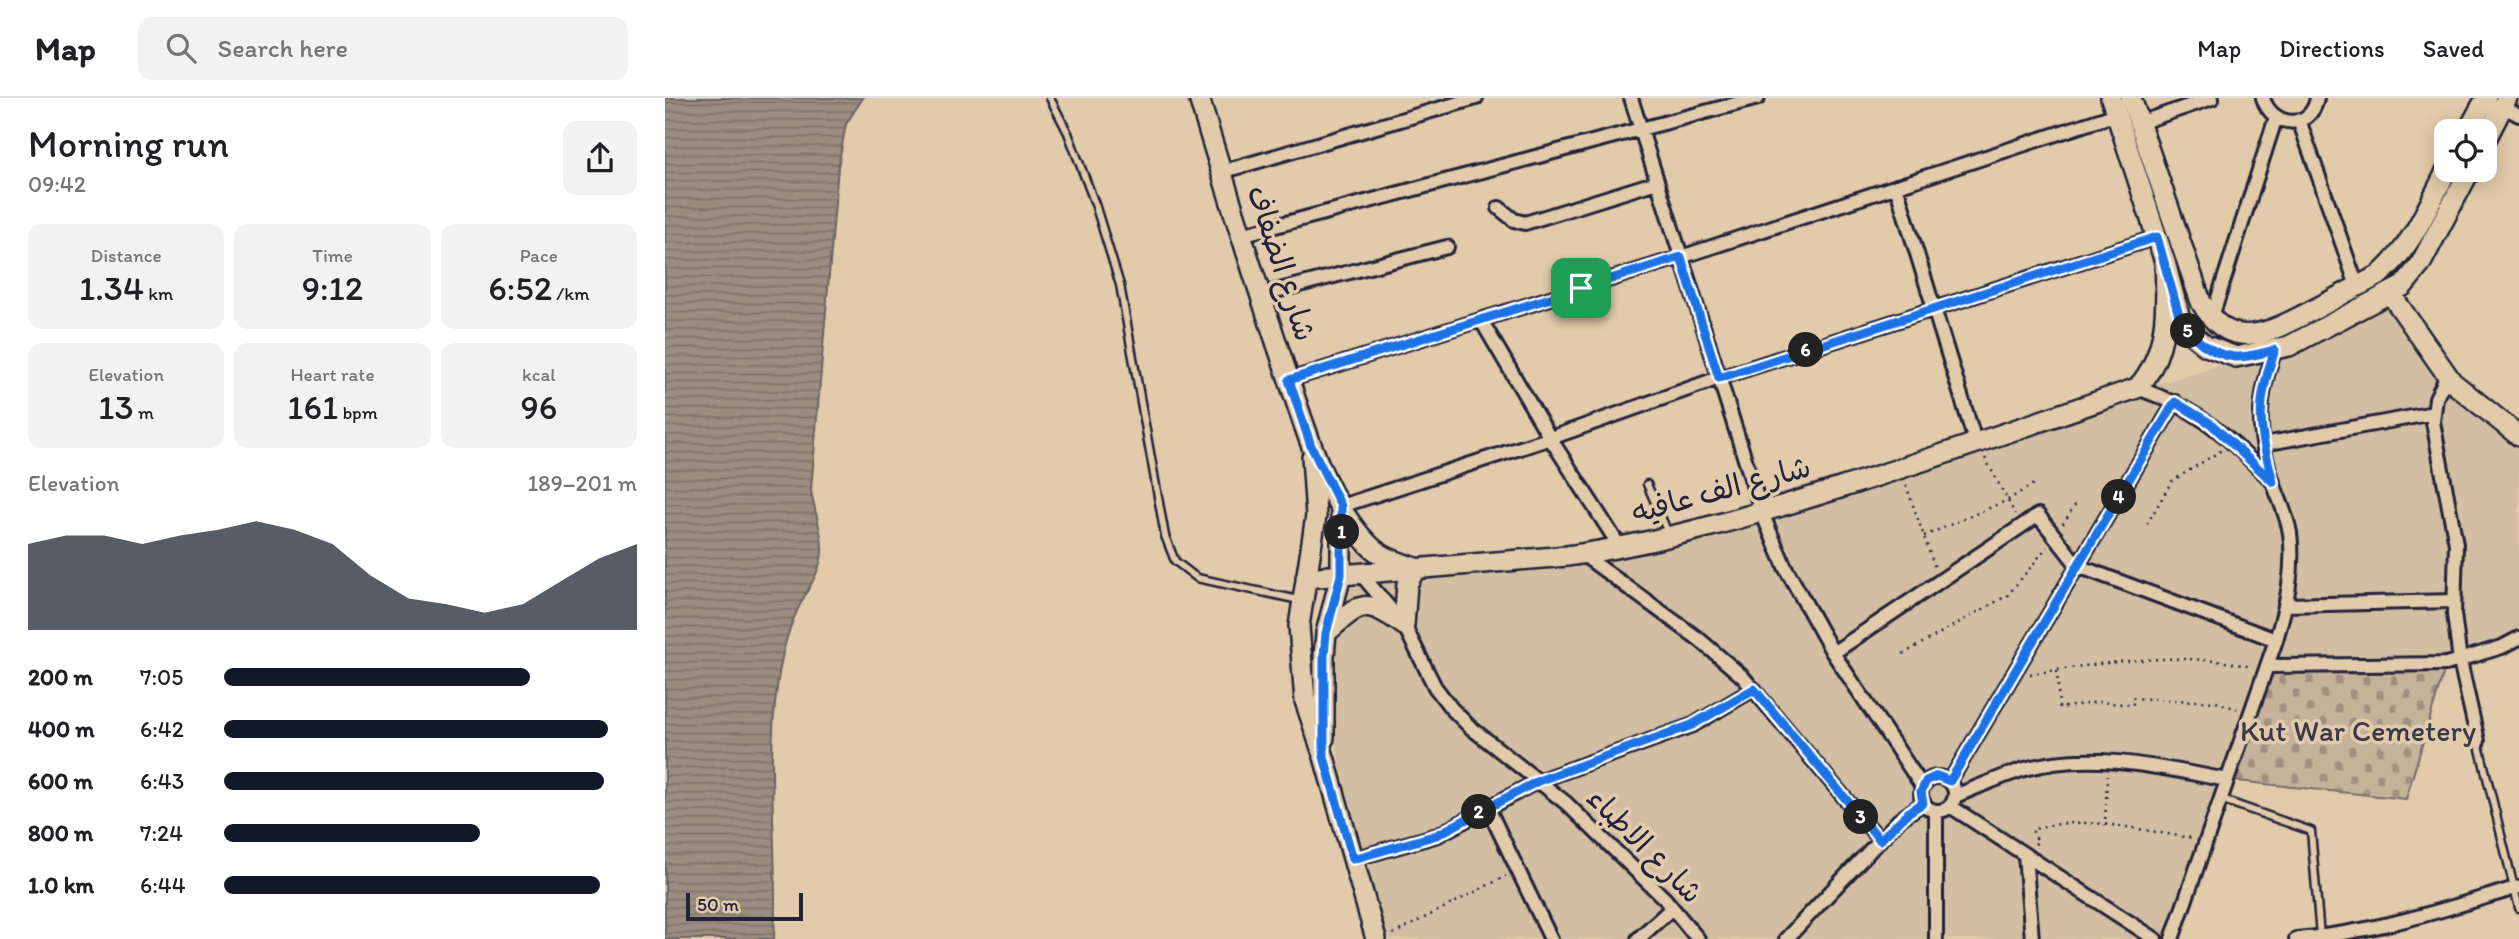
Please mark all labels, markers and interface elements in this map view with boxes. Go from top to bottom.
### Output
search box [138,17,628,80]
text: Map [35,29,96,68]
icon: search [162,29,200,67]
text: Search here [218,32,348,64]
text: Map [2197,34,2241,63]
text: Directions [2279,34,2385,63]
text: Saved [2423,34,2484,63]
map controls [2434,119,2497,182]
button: locate [2434,119,2497,182]
text: Morning run [28,121,229,167]
button: share [563,121,637,195]
text: 09:42 [28,170,86,198]
street label: شارع الضفاف [1237,180,1325,346]
text: Distance [91,244,162,267]
text: Time [312,244,353,267]
text: Pace [520,244,558,267]
pin [1551,258,1611,318]
text: 1.34 [79,267,144,309]
text: 9:12 [302,267,363,309]
text: 6:52 [488,267,552,309]
icon: arrive [1562,269,1600,307]
text: km [144,282,173,305]
text: /km [552,282,589,305]
pin: 5 [2171,314,2205,348]
text: 5 [2183,319,2192,342]
pin: 6 [1789,332,1823,368]
text: 6 [1800,338,1811,361]
text: Elevation [88,363,164,386]
text: Heart rate [290,363,375,386]
text: kcal [522,363,556,386]
text: 13 [98,386,134,428]
text: 161 [287,386,338,428]
text: 96 [520,386,557,428]
text: m [134,401,154,424]
text: bpm [338,401,378,424]
street label: شارع الف عافيه [1628,447,1815,534]
text: Elevation [28,469,119,497]
text: 189–201 m [527,469,637,497]
pin: 4 [2101,480,2137,514]
text: 4 [2113,485,2124,508]
pin: 1 [1325,514,1359,550]
text: 1 [1337,520,1346,543]
text: 200 m [28,663,93,691]
text: 7:05 [140,663,183,691]
park label: Kut War Cemetery [2240,712,2476,749]
text: 400 m [28,715,95,743]
text: 6:42 [140,715,184,743]
text: 600 m [28,767,93,795]
text: 6:43 [140,767,184,795]
street label: شارع الاطباء [1577,779,1711,913]
pin: 2 [1461,794,1497,830]
text: 2 [1474,800,1484,823]
pin: 3 [1843,800,1879,834]
text: 3 [1855,805,1866,828]
text: 800 m [28,819,93,847]
text: 7:24 [140,819,183,847]
text: 1.0 km [28,871,94,899]
text: 6:44 [140,871,185,899]
scale bar [686,890,803,922]
text: 50 m [697,893,739,916]

